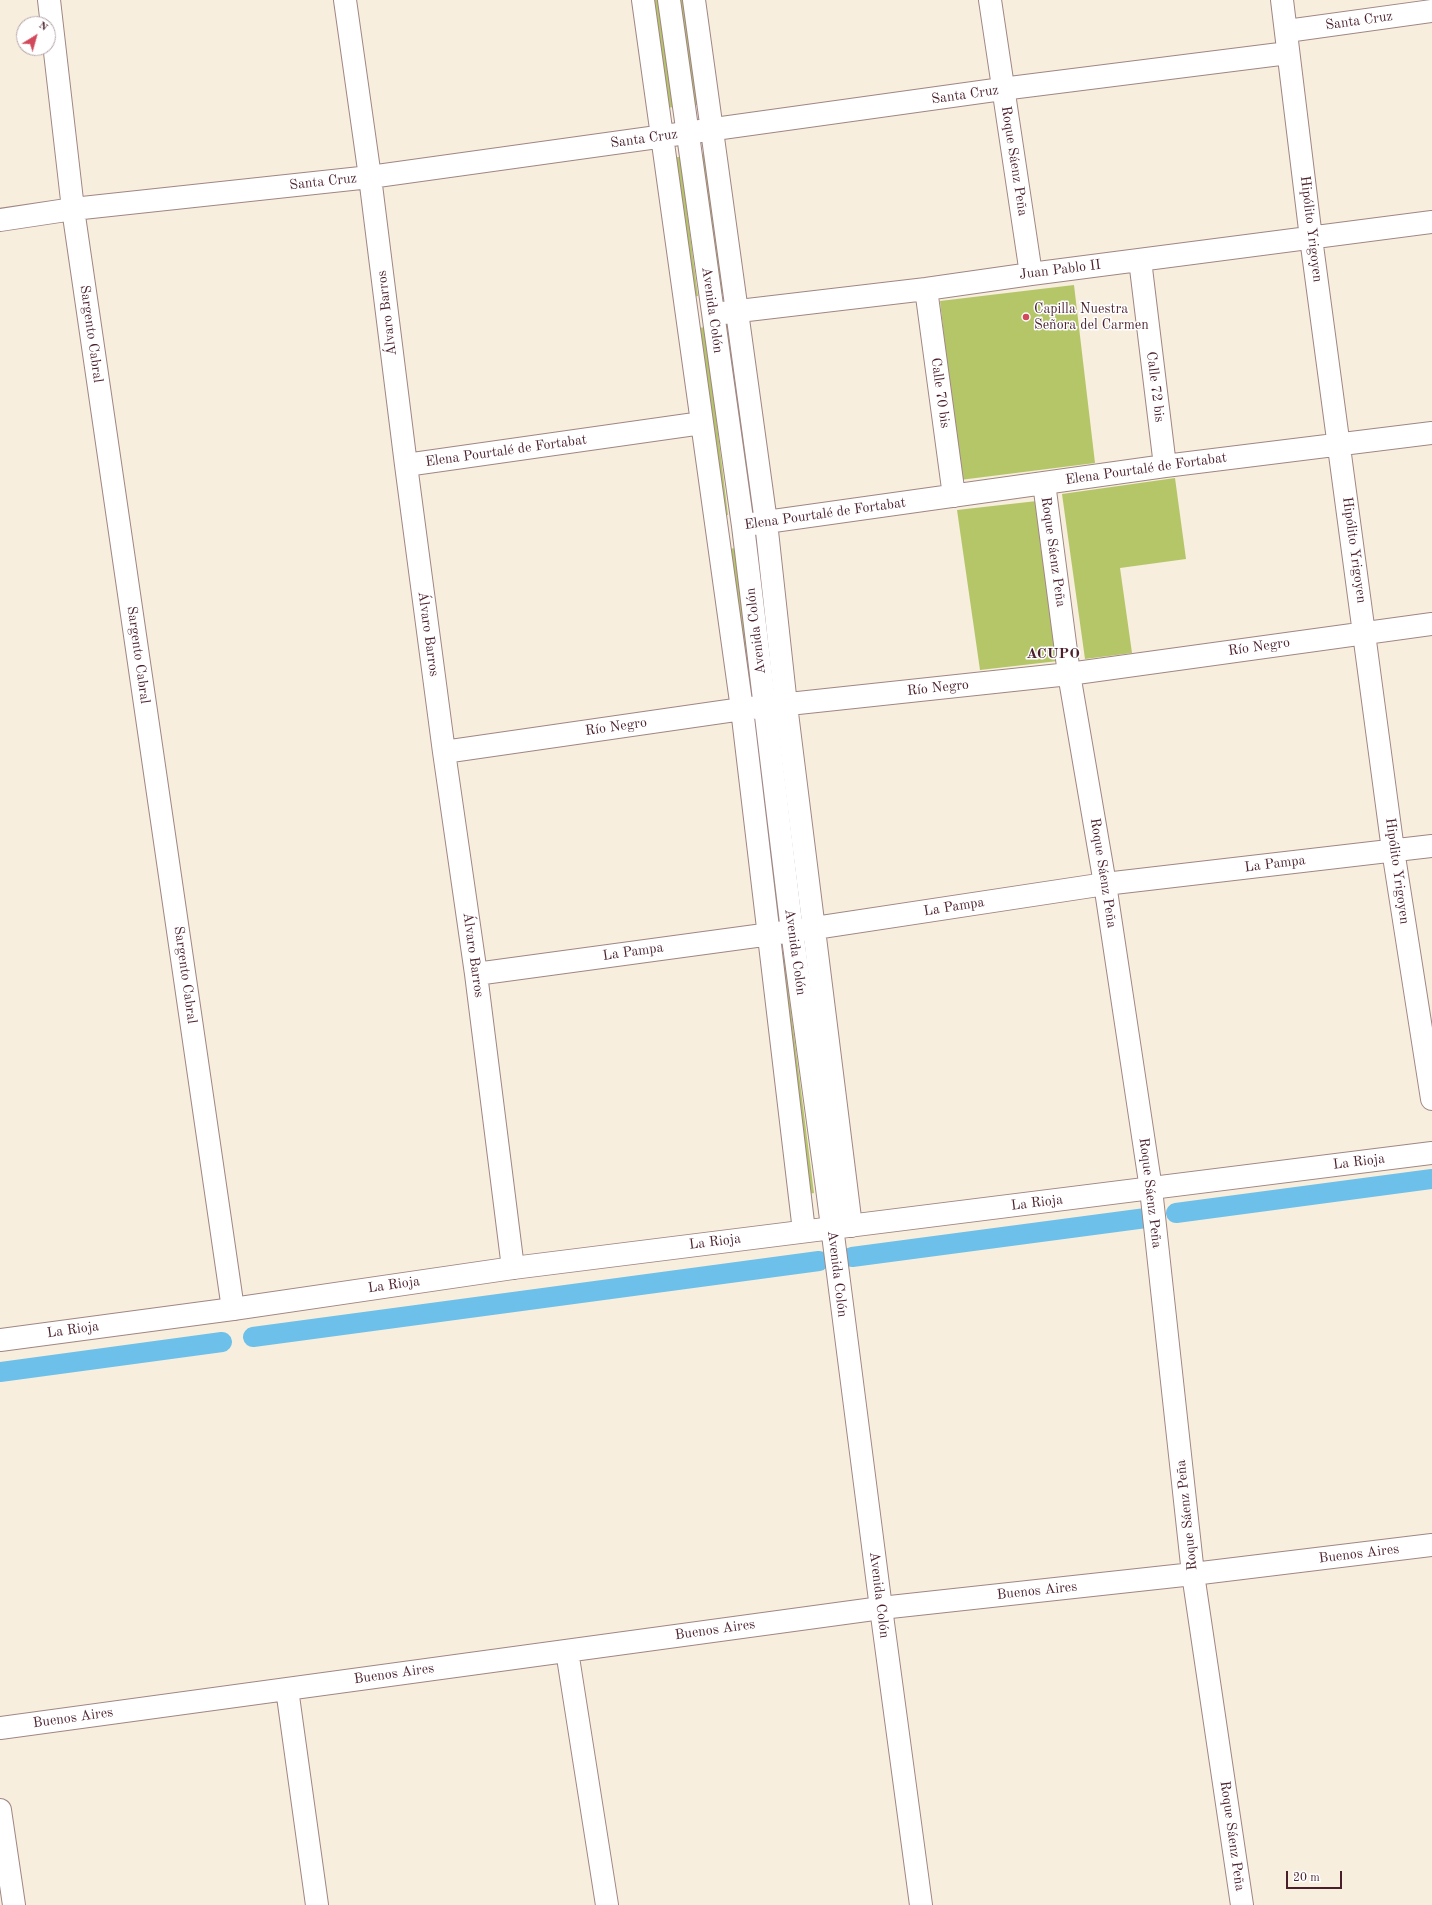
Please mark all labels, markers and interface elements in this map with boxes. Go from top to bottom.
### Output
street label: Santa Cruz [1324,8,1394,34]
north arrow [16,16,56,56]
text: N [36,20,50,34]
street label: Santa Cruz [930,82,1000,108]
street label: Roque Sáenz Peña [997,105,1031,217]
street label: Santa Cruz [609,126,679,152]
street label: Santa Cruz [288,170,358,194]
street label: Hipólito Yrigoyen [1296,175,1326,283]
street label: Juan Pablo II [1018,257,1102,283]
street label: Avenida Colón [698,266,726,354]
street label: Álvaro Barros [373,269,401,357]
street label: Sargento Cabral [76,284,106,384]
place label: Capilla Nuestra Señora del Carmen [1034,301,1149,334]
marker: Capilla Nuestra Señora del Carmen [1021,312,1031,322]
street label: Calle 72 bis [1142,351,1168,423]
street label: Calle 70 bis [927,356,953,430]
street label: Elena Pourtalé de Fortabat [424,431,588,471]
street label: Elena Pourtalé de Fortabat [1064,449,1228,489]
street label: Elena Pourtalé de Fortabat [743,494,907,534]
street label: Roque Sáenz Peña [1037,496,1069,608]
street label: Hipólito Yrigoyen [1338,496,1370,604]
street label: Avenida Colón [742,587,770,675]
street label: Álvaro Barros [414,590,442,678]
street label: Sargento Cabral [123,605,153,705]
street label: Río Negro [1227,634,1291,660]
district label: ACUPO [1026,645,1080,663]
street label: Río Negro [906,676,970,700]
street label: Río Negro [584,714,648,740]
street label: Roque Sáenz Peña [1086,817,1120,929]
street label: Hipólito Yrigoyen [1381,817,1413,925]
street label: La Pampa [1244,852,1306,876]
street label: La Pampa [922,894,986,920]
street label: Avenida Colón [781,908,809,996]
street label: Álvaro Barros [459,911,487,999]
street label: Sargento Cabral [170,925,200,1025]
street label: La Pampa [601,939,665,965]
street label: Roque Sáenz Peña [1135,1137,1165,1249]
street label: La Rioja [1332,1150,1386,1174]
street label: La Rioja [1010,1191,1064,1215]
street label: La Rioja [688,1230,742,1254]
street label: Avenida Colón [823,1230,851,1318]
street label: La Rioja [367,1273,421,1297]
street label: La Rioja [46,1318,100,1342]
street label: Roque Sáenz Peña [1173,1459,1201,1571]
street label: Buenos Aires [1318,1541,1400,1567]
street label: Avenida Colón [865,1551,893,1639]
street label: Buenos Aires [996,1578,1078,1604]
street label: Buenos Aires [674,1616,756,1644]
street label: Buenos Aires [353,1660,435,1688]
street label: Buenos Aires [32,1704,114,1732]
street label: Roque Sáenz Peña [1216,1780,1248,1892]
scale bar [1288,1863,1344,1889]
text: 20 m [1293,1872,1320,1884]

